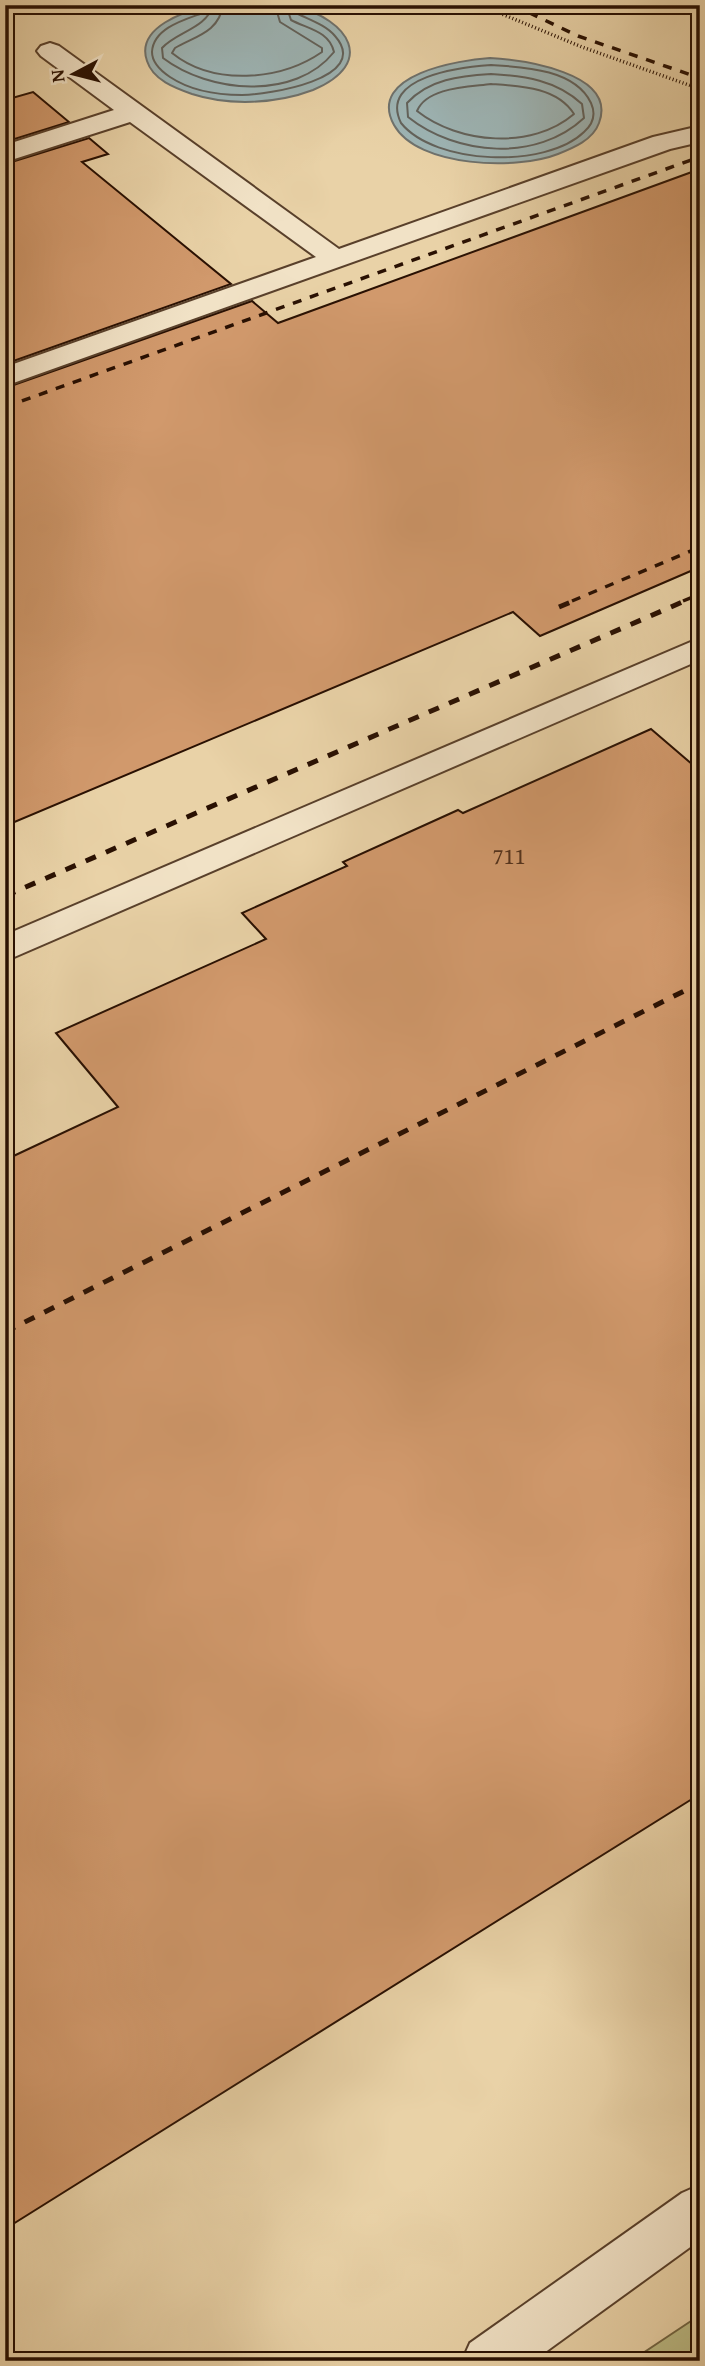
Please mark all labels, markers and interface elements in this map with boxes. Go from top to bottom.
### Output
north arrow [38,38,108,108]
text: N [42,68,72,84]
house number: 711 [492,839,526,872]

